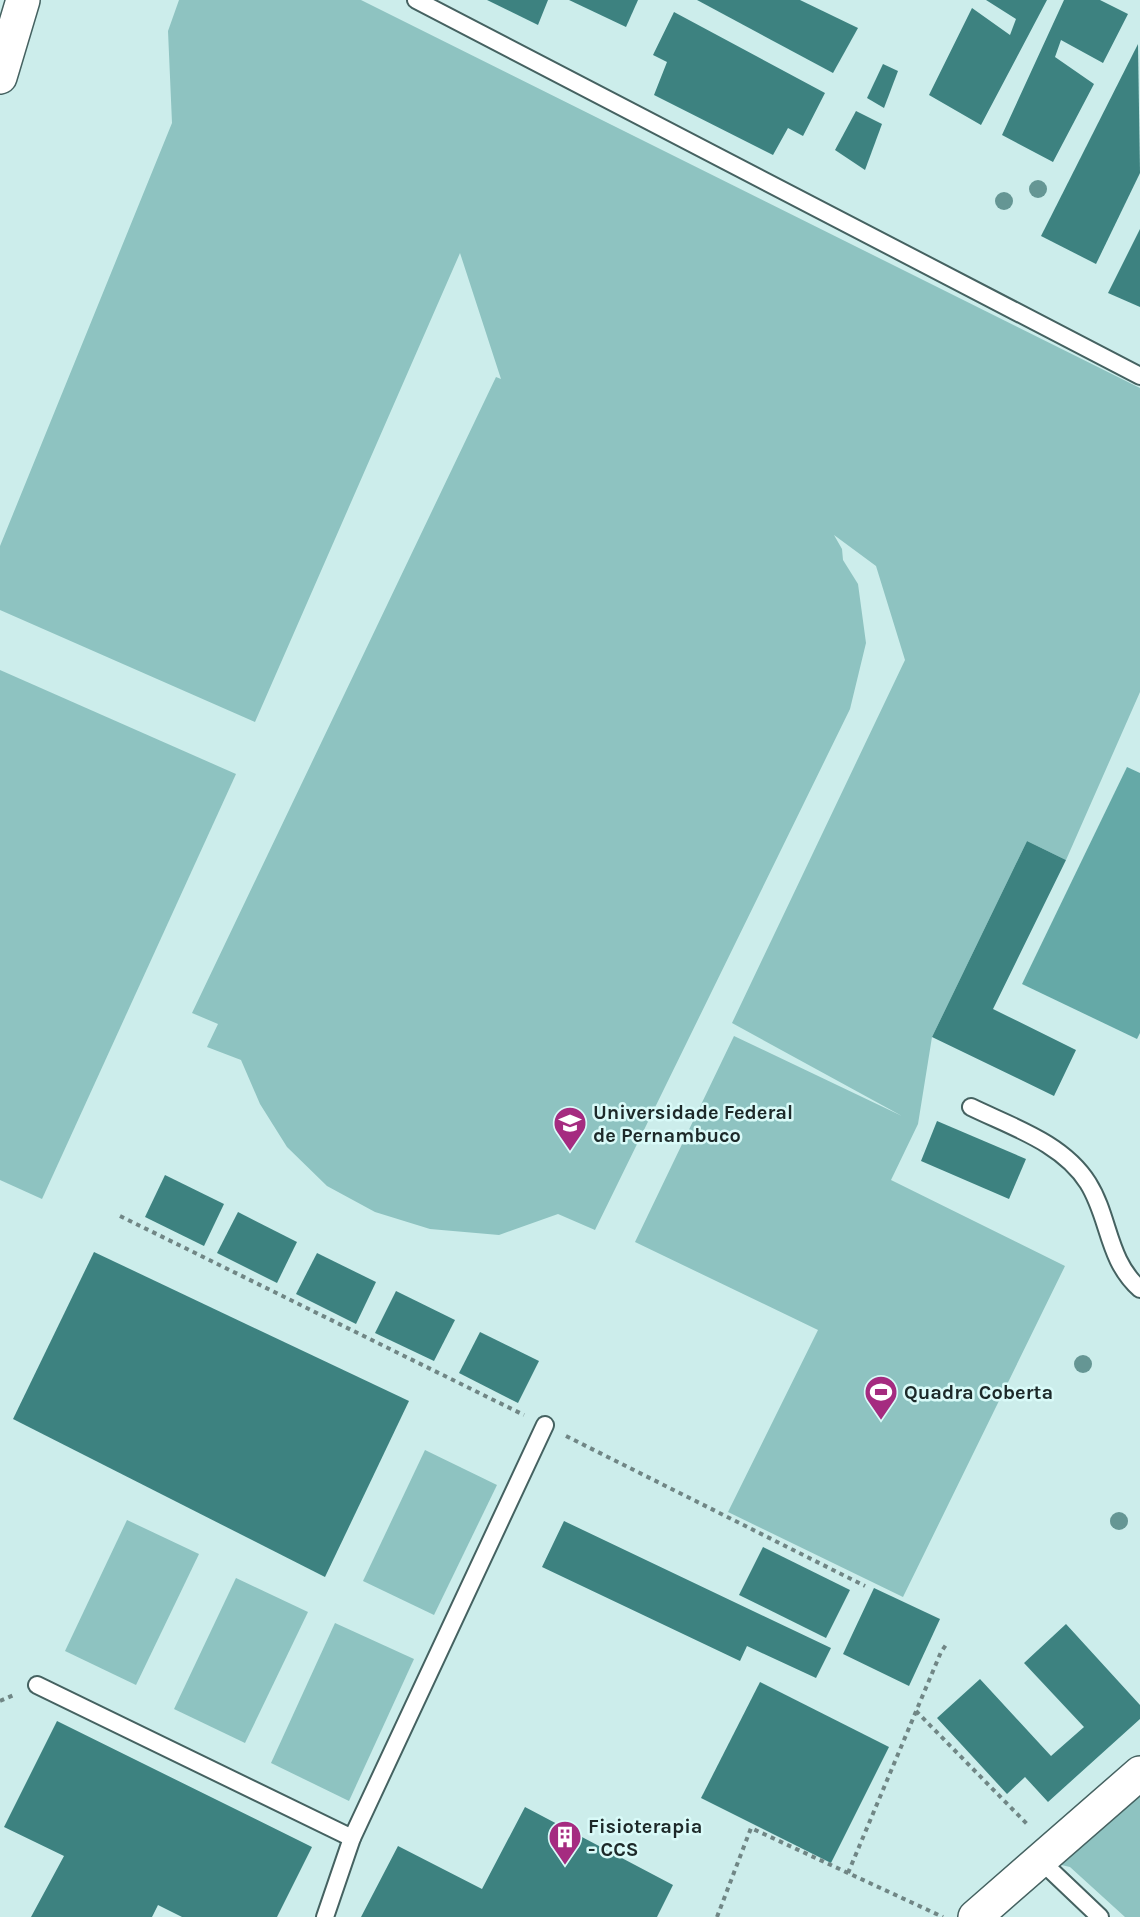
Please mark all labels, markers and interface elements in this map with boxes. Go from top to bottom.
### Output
place label: Universidade Federal de Pernambuco [593,1101,793,1147]
school or university icon: Universidade Federal de Pernambuco [552,1105,588,1152]
sports icon: Quadra Coberta [863,1374,899,1421]
place label: Quadra Coberta [904,1381,1053,1404]
place label: Fisioterapia - CCS [588,1815,702,1861]
building icon: Fisioterapia - CCS [547,1819,583,1866]

